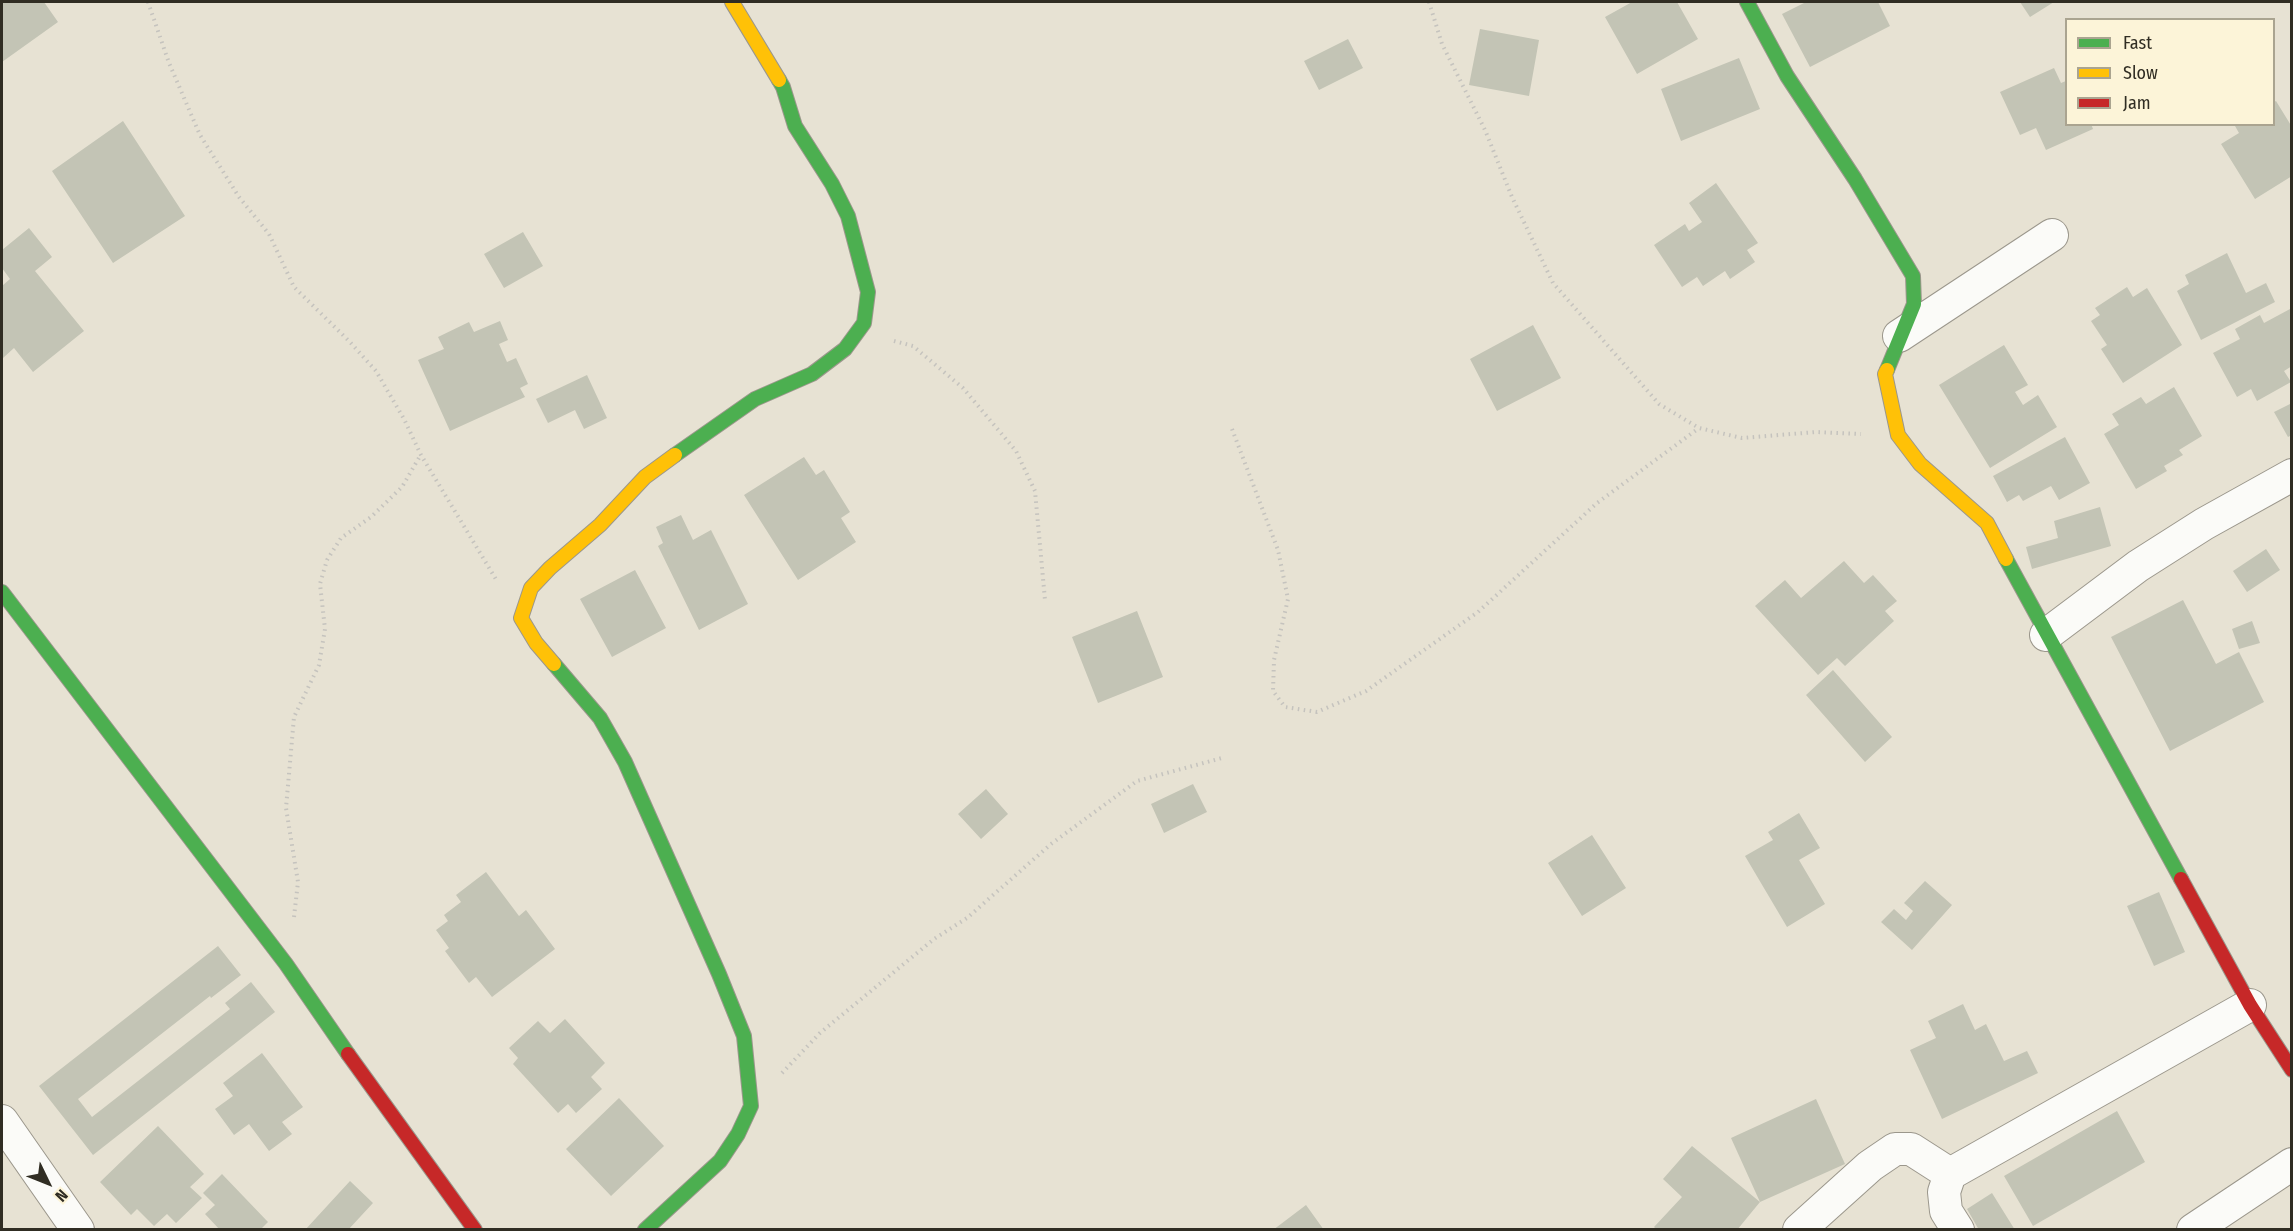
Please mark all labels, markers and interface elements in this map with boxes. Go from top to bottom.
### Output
legend [2065,18,2275,126]
text: Fast [2123,32,2152,54]
text: Slow [2123,62,2158,84]
text: Jam [2123,92,2151,114]
north arrow [18,1153,78,1213]
text: N [51,1186,72,1206]

